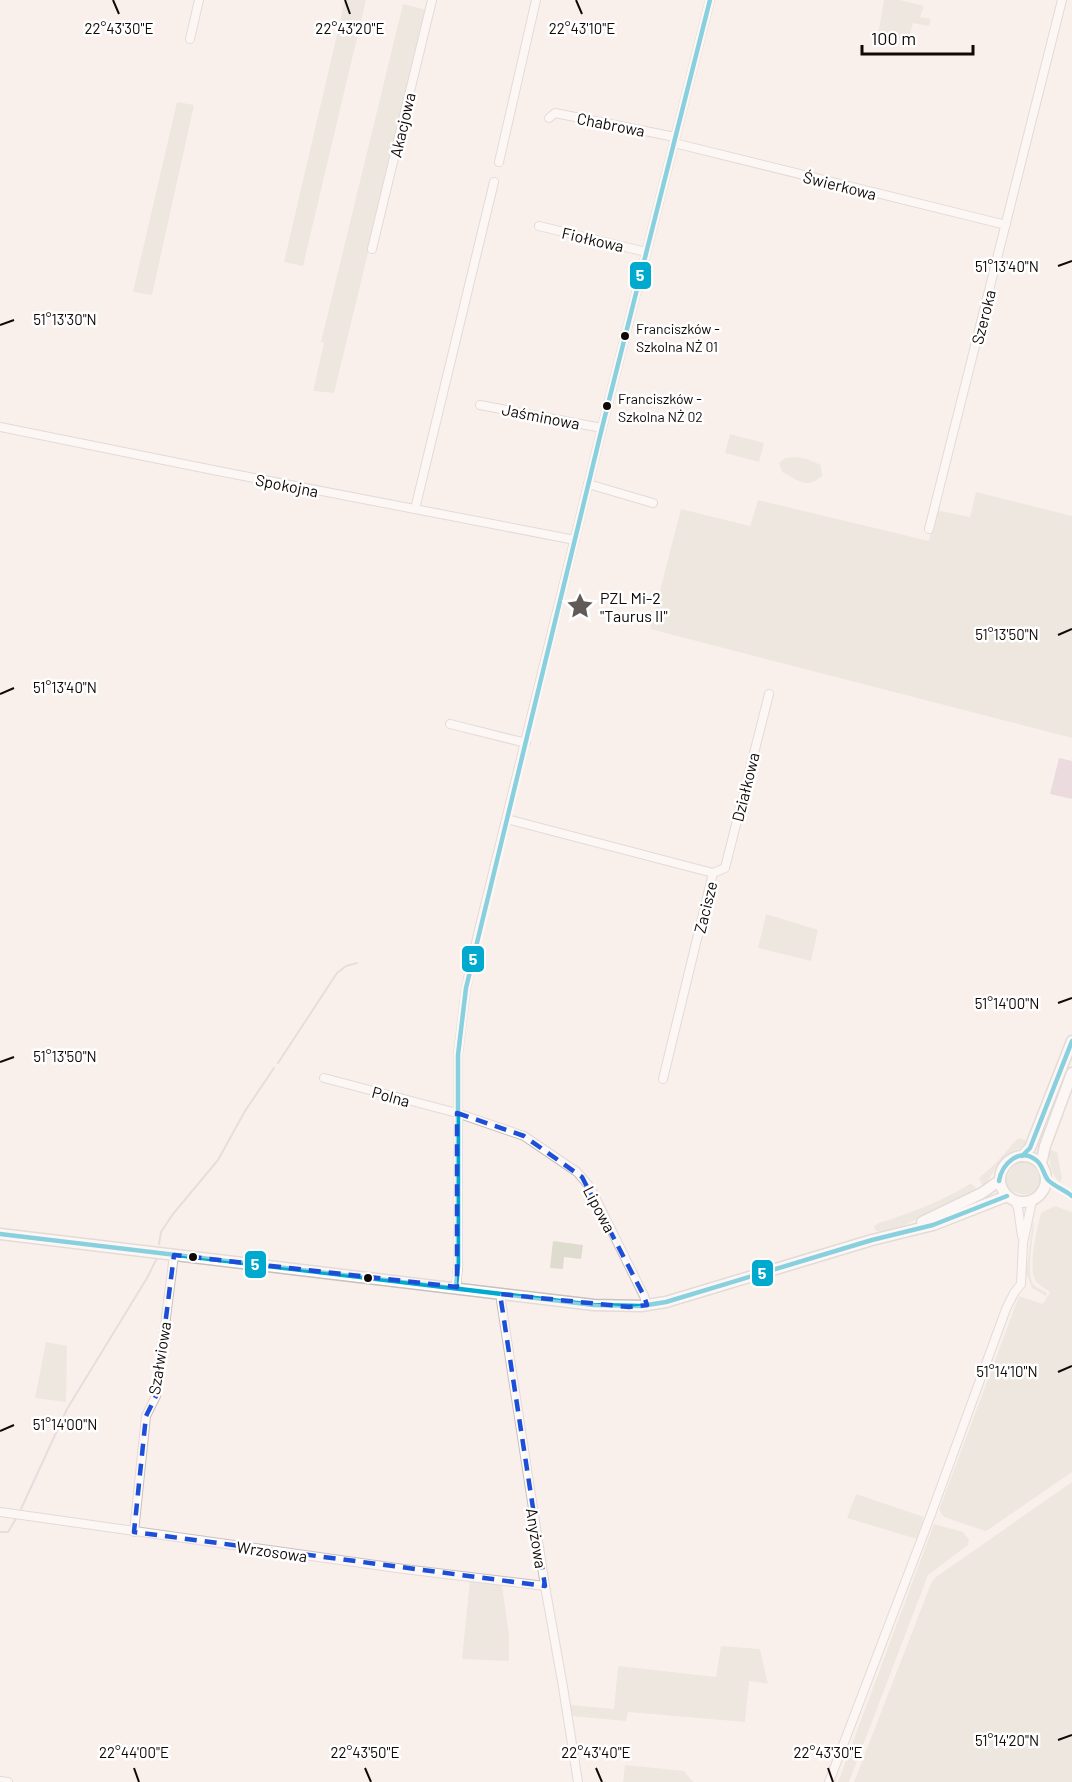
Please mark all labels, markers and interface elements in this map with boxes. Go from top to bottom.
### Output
scale bar [862,18,973,56]
text: 22°43'30"E [85,19,154,37]
text: 22°43'20"E [315,19,385,37]
text: 22°43'10"E [549,19,615,37]
text: 100 m [871,27,916,49]
street label: Akacjowa [385,91,419,159]
street label: Chabrowa [575,108,647,140]
street label: Świerkowa [801,167,879,203]
street label: Fiołkowa [560,223,626,255]
text: 51°13'40"N [975,257,1039,275]
line badge: 5 [629,261,652,290]
text: 5 [636,265,645,284]
street label: Szeroka [967,288,999,346]
text: 51°13'30"N [33,310,97,328]
place label: Franciszków - Szkolna NŻ 01 [636,320,720,355]
marker: Franciszków - Szkolna NŻ 01 [619,330,631,342]
place label: Franciszków - Szkolna NŻ 02 [618,390,703,425]
street label: Jaśminowa [500,399,582,433]
marker: Franciszków - Szkolna NŻ 02 [601,400,613,412]
street label: Spokojna [254,470,320,500]
place label: PZL Mi-2 "Taurus II" [600,588,668,625]
place icon: PZL Mi-2 "Taurus II" [565,591,595,621]
text: 51°13'50"N [975,625,1039,643]
text: 51°13'40"N [33,678,97,696]
street label: Działkowa [727,751,763,823]
street label: Zacisze [689,879,721,935]
line badge: 5 [461,945,485,973]
text: 5 [469,949,478,968]
text: 51°14'00"N [975,994,1039,1012]
text: 51°13'50"N [33,1047,97,1065]
street label: Polna [370,1082,412,1110]
street label: Lipowa [580,1183,620,1235]
line badge: 5 [244,1250,267,1279]
unlabelled marker [187,1251,199,1263]
text: 5 [251,1254,260,1273]
line badge: 5 [751,1259,774,1287]
text: 5 [758,1263,767,1282]
unlabelled marker [362,1272,374,1284]
street label: Szałwiowa [144,1320,174,1396]
text: 51°14'10"N [976,1362,1038,1380]
text: 51°14'00"N [33,1415,97,1433]
street label: Anyżowa [523,1507,551,1569]
street label: Wrzosowa [235,1537,309,1565]
text: 51°14'20"N [975,1731,1039,1749]
text: 22°44'00"E [99,1743,169,1761]
text: 22°43'50"E [331,1743,399,1761]
text: 22°43'40"E [561,1743,631,1761]
text: 22°43'30"E [794,1743,863,1761]

